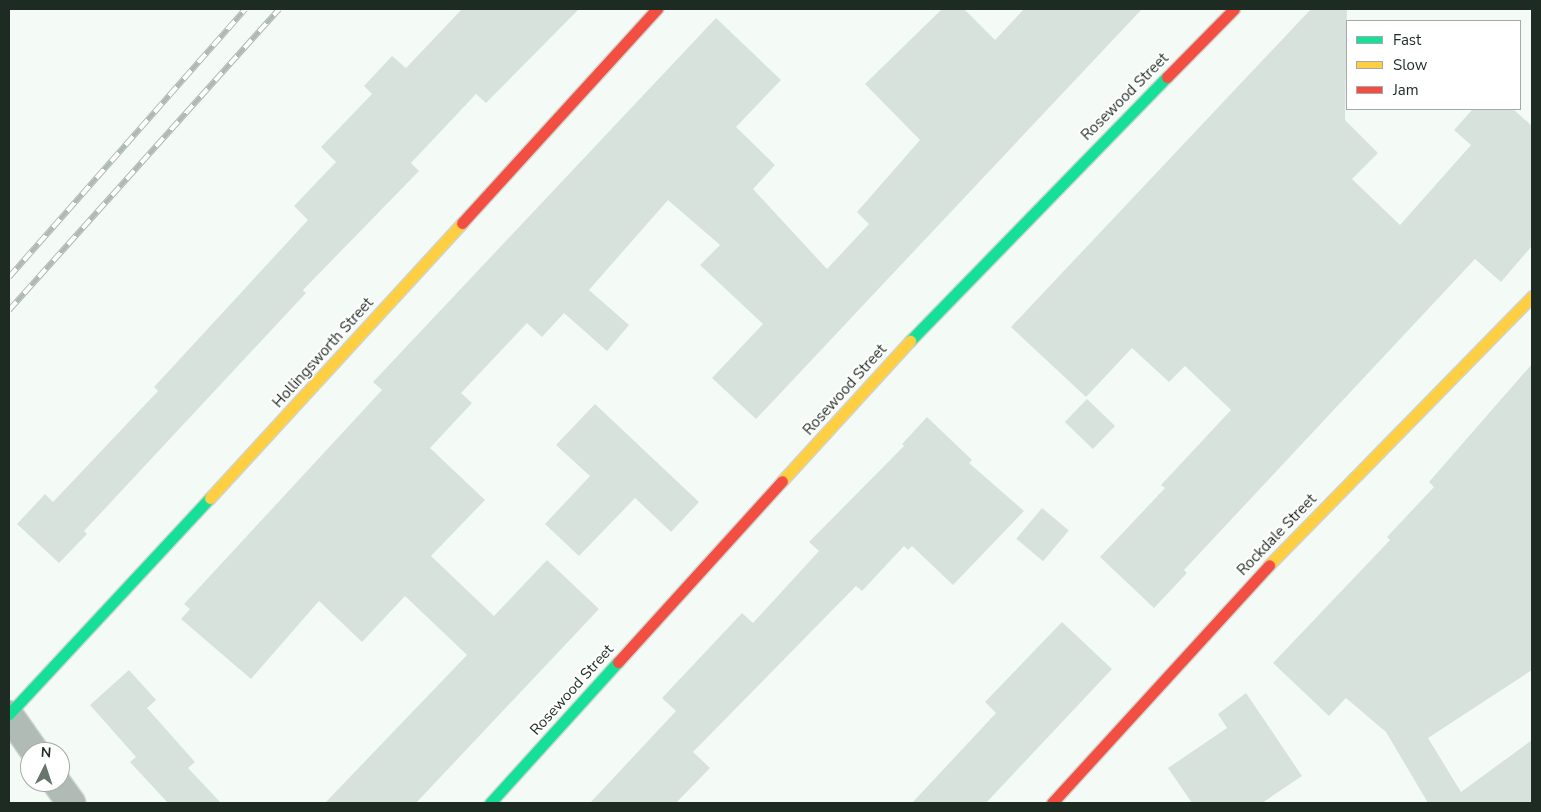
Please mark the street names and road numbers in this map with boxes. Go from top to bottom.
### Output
street label: Rosewood Street [1078,50,1172,144]
street label: Hollingsworth Street [269,294,377,412]
street label: Rosewood Street [799,341,891,439]
street label: Rockdale Street [1234,491,1320,579]
street label: Rosewood Street [526,641,618,739]

